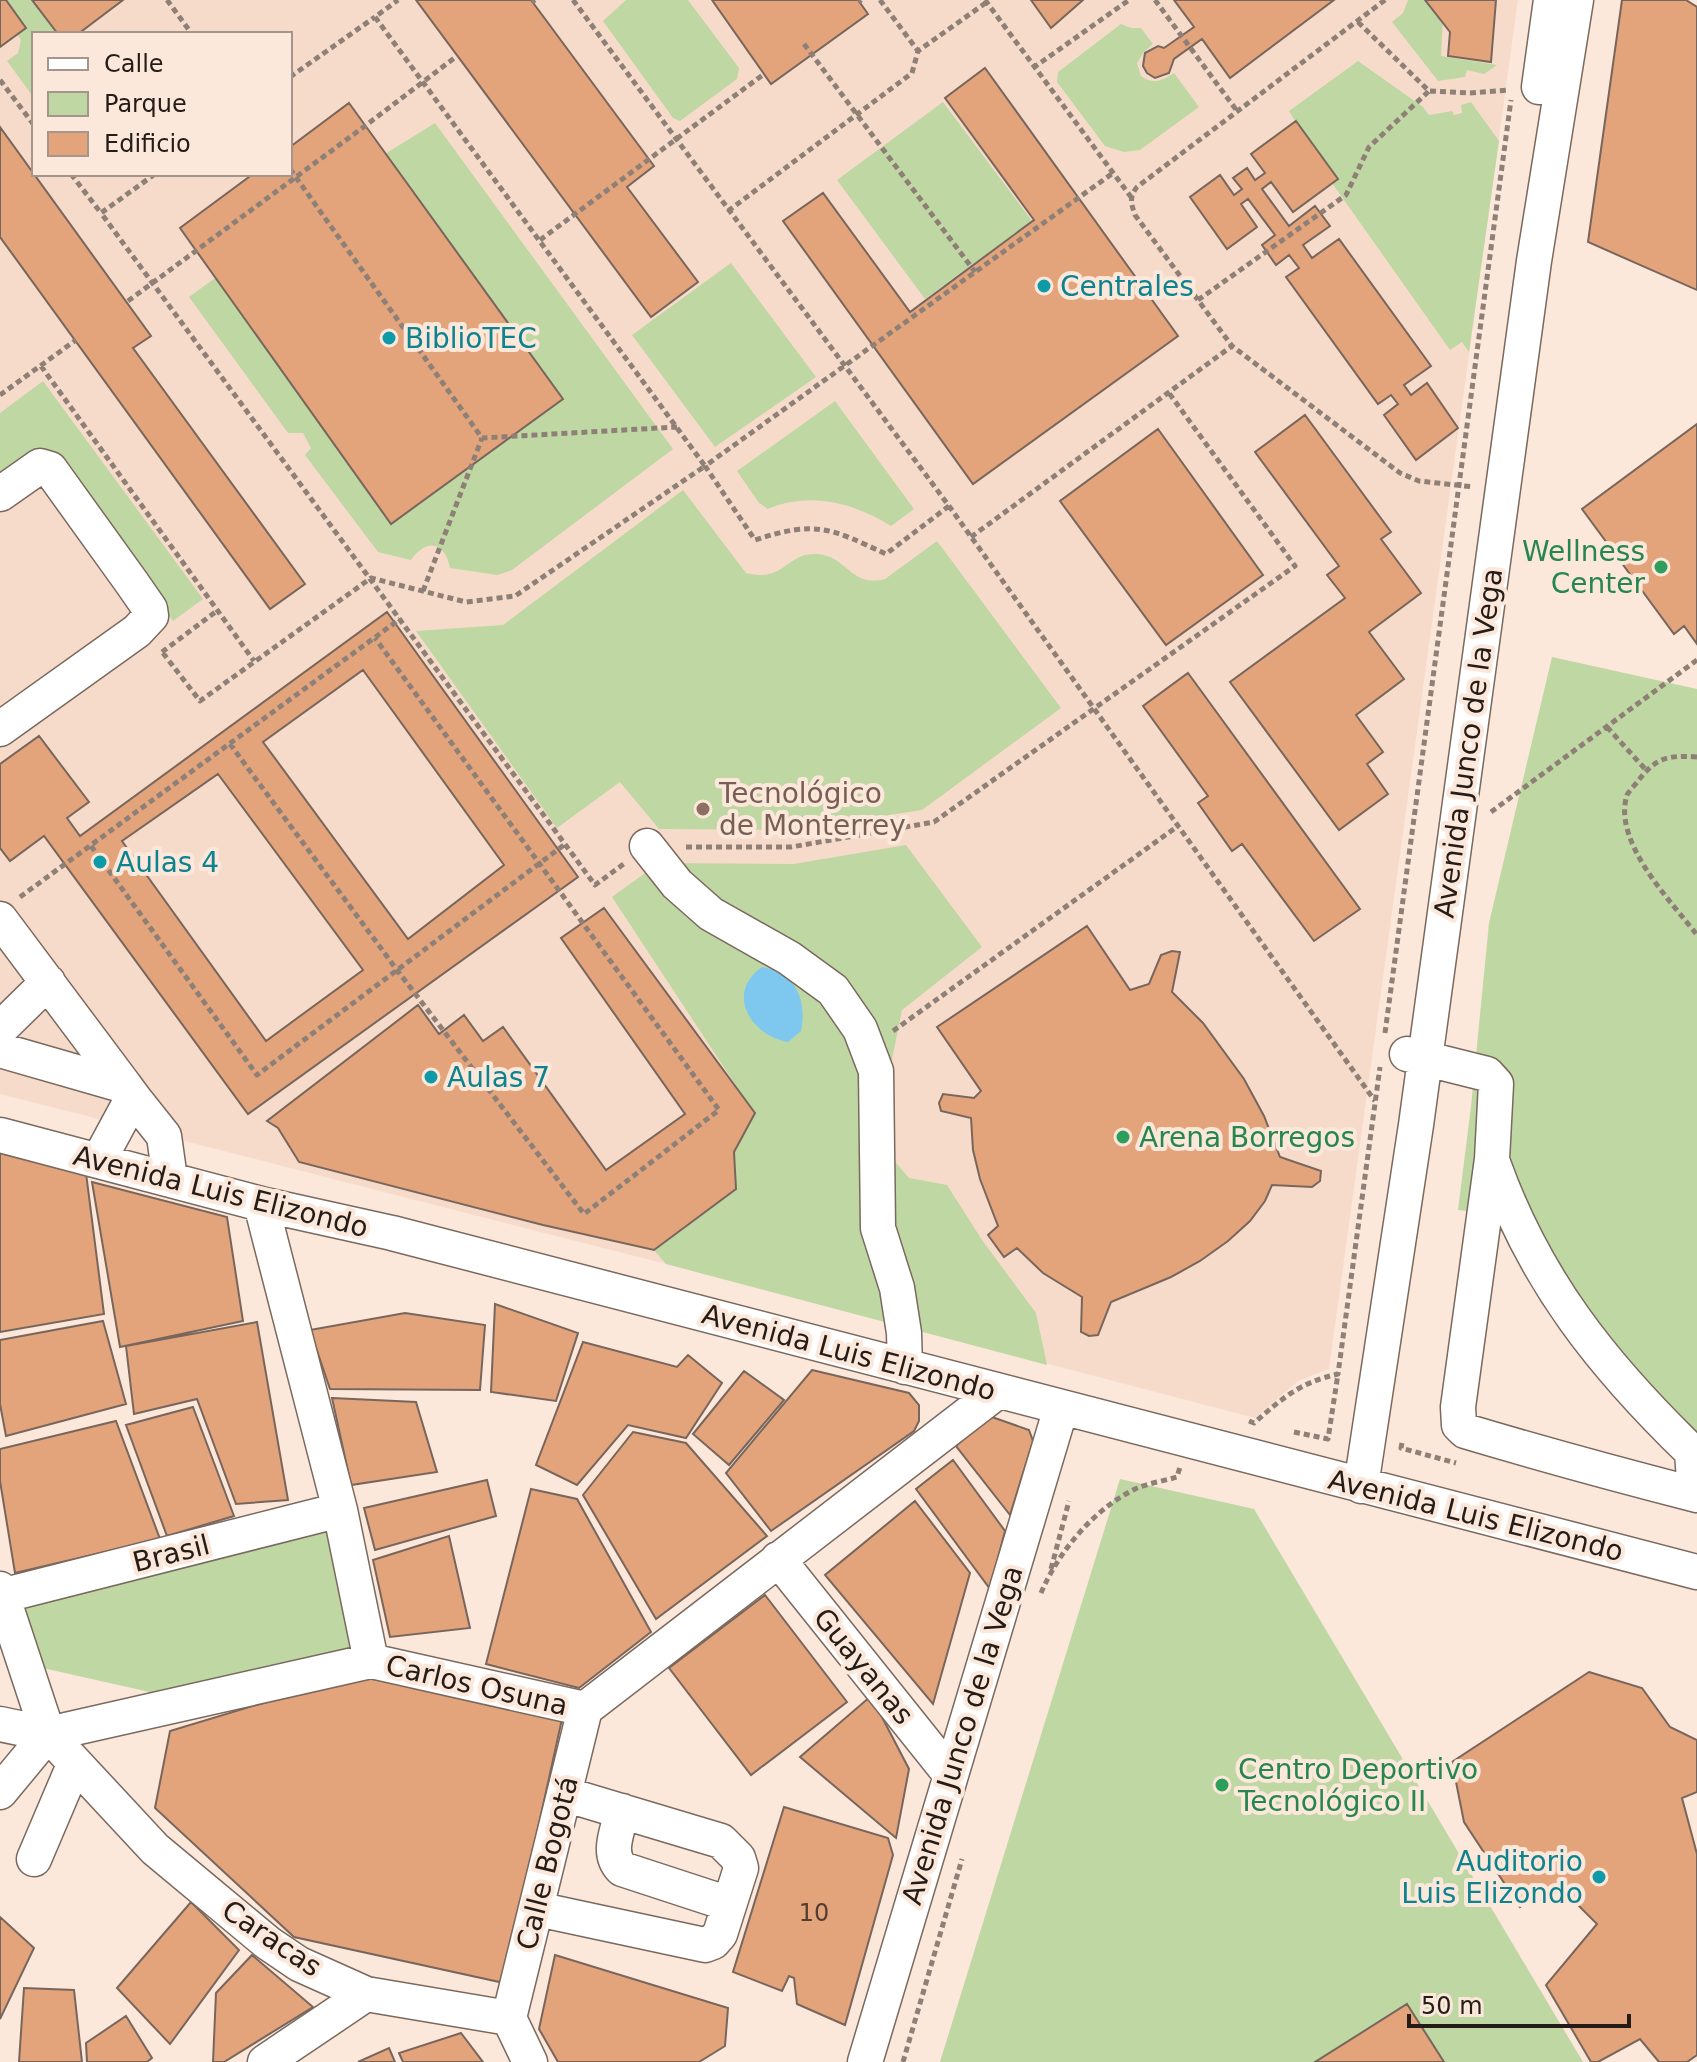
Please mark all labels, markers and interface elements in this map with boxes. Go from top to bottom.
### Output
legend [32,32,292,176]
text: Calle [104,50,164,78]
text: Parque [104,90,187,118]
text: Edificio [104,130,191,158]
place label: Centrales [1060,270,1194,303]
marker: Centrales [1035,277,1053,295]
place label: BiblioTEC [405,322,537,355]
marker: BiblioTEC [380,329,398,347]
place label: Wellness Center [1522,535,1645,600]
marker: Wellness Center [1652,558,1670,576]
street label: Avenida Junco de la Vega [1428,566,1509,920]
place label: Tecnológico de Monterrey [718,777,906,842]
marker: Tecnológico de Monterrey [694,800,712,818]
place label: Aulas 4 [116,846,219,879]
marker: Aulas 4 [91,853,109,871]
place label: Aulas 7 [447,1061,550,1094]
marker: Aulas 7 [422,1068,440,1086]
place label: Arena Borregos [1139,1121,1355,1154]
marker: Arena Borregos [1114,1128,1132,1146]
street label: Avenida Luis Elizondo [70,1139,372,1244]
street label: Avenida Luis Elizondo [698,1297,999,1408]
street label: Avenida Luis Elizondo [1325,1463,1627,1568]
street label: Brasil [129,1528,213,1579]
street label: Avenida Junco de la Vega [895,1562,1030,1909]
street label: Guayanas [807,1602,920,1731]
street label: Carlos Osuna [383,1649,571,1722]
place label: Centro Deportivo Tecnológico II [1237,1753,1478,1818]
street label: Calle Bogotá [510,1773,585,1953]
marker: Centro Deportivo Tecnológico II [1213,1776,1231,1794]
place label: Auditorio Luis Elizondo [1401,1845,1583,1910]
marker: Auditorio Luis Elizondo [1590,1868,1608,1886]
street label: Caracas [216,1893,328,1984]
house number: 10 [799,1899,829,1927]
scale bar [1409,1978,1629,2028]
text: 50 m [1421,1992,1483,2020]

